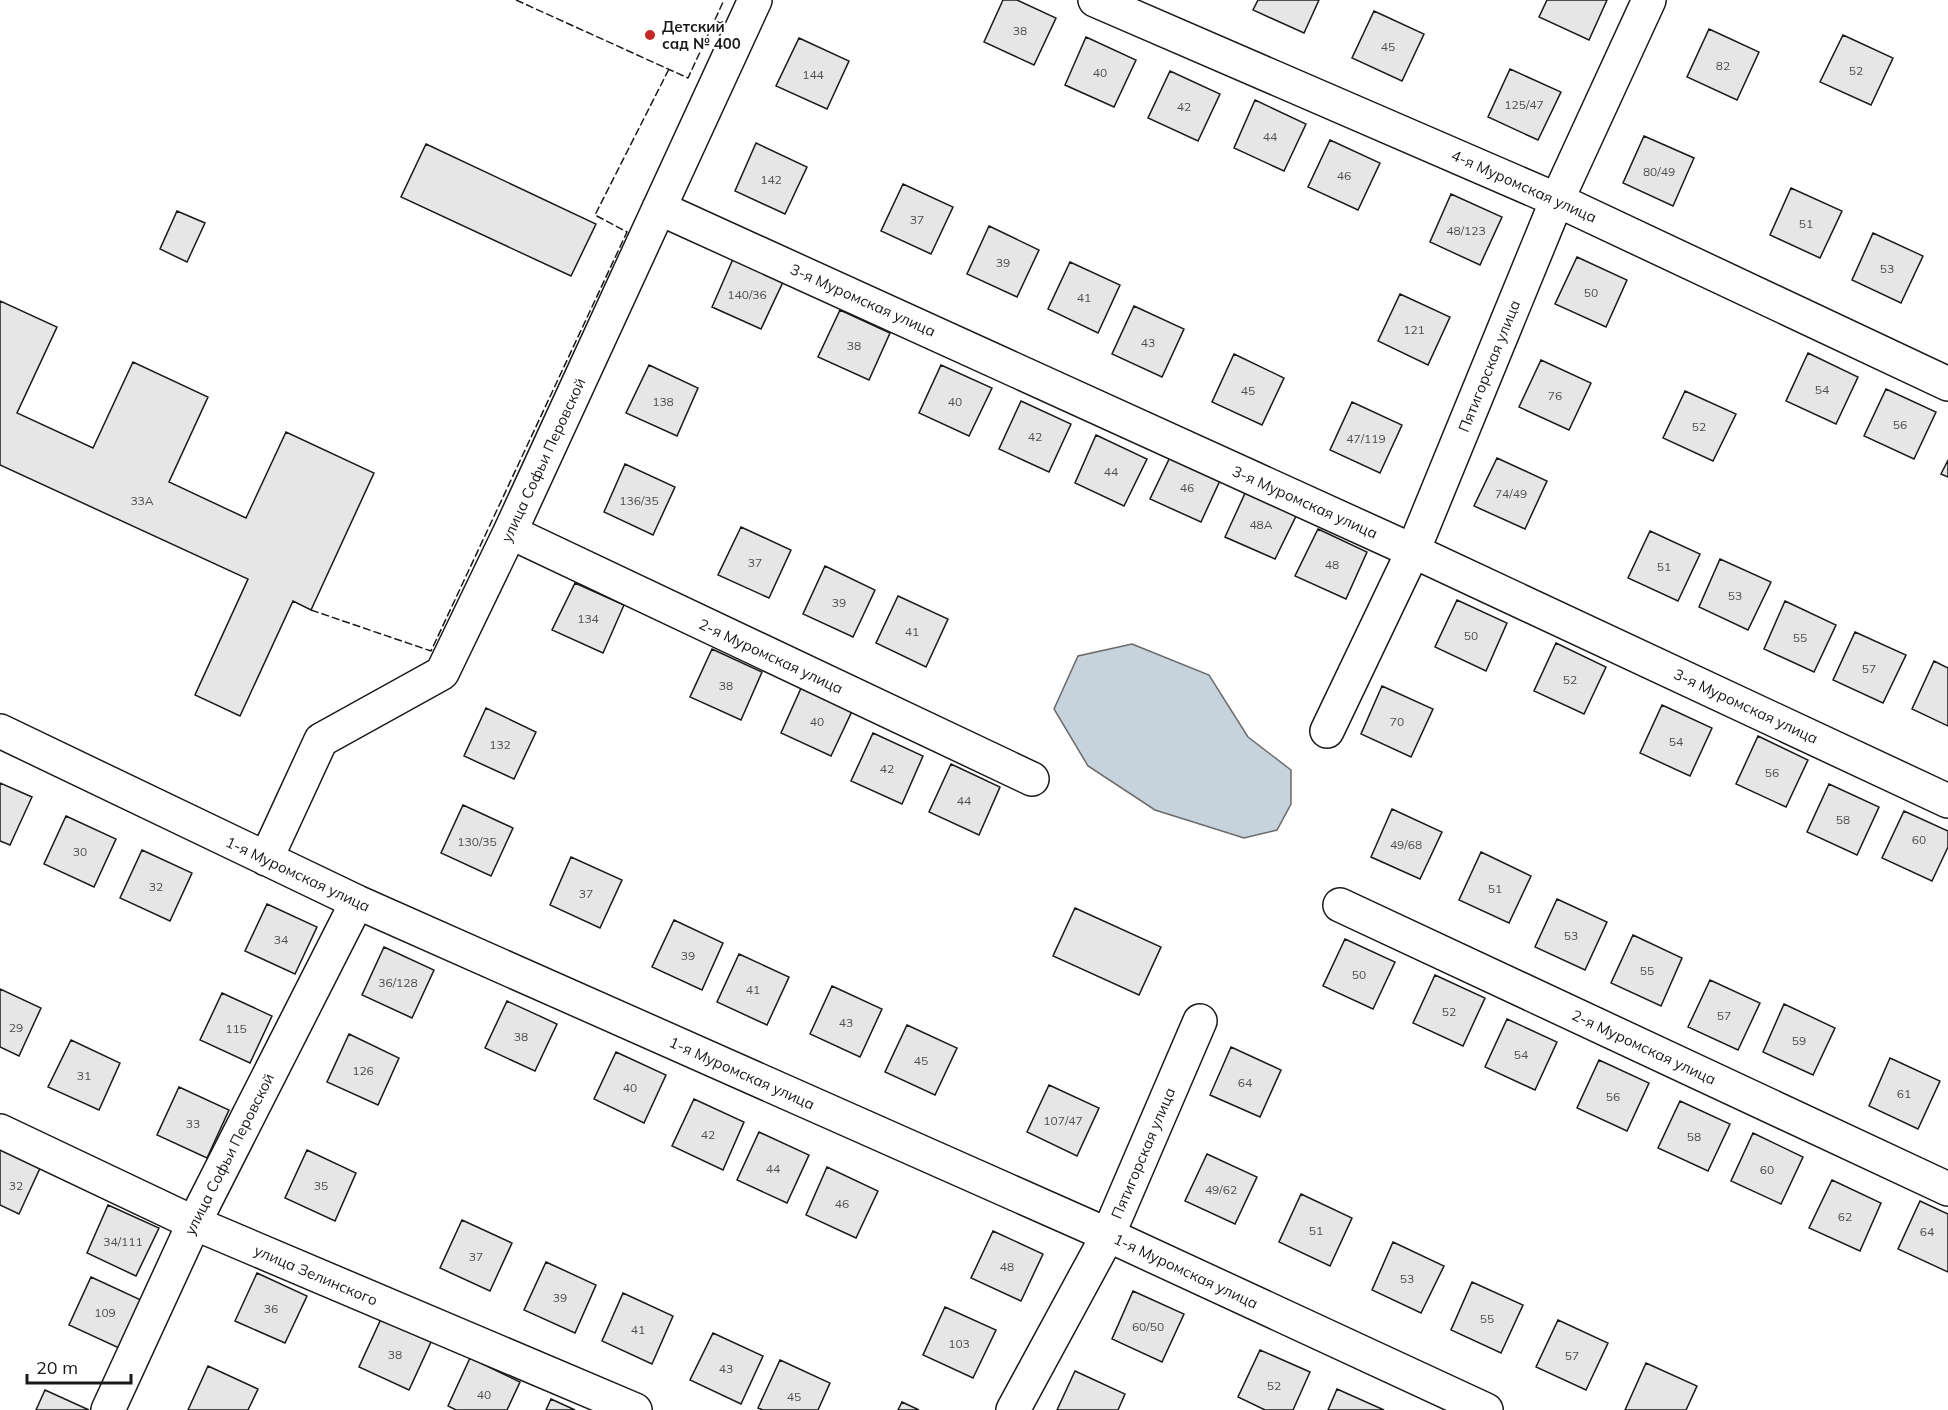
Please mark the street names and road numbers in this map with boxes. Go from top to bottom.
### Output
street label: 4-я Муромская улица [1448,145,1600,227]
street label: 3-я Муромская улица [787,259,939,341]
street label: Пятигорская улица [1454,297,1524,435]
street label: улица Софьи Перовской [497,375,589,545]
street label: 3-я Муромская улица [1229,461,1381,543]
street label: 2-я Муромская улица [696,614,846,698]
street label: 3-я Муромская улица [1671,664,1821,748]
street label: 1-я Муромская улица [223,832,373,916]
street label: 2-я Муромская улица [1569,1005,1719,1089]
street label: 1-я Муромская улица [666,1032,818,1114]
street label: улица Софьи Перовской [180,1070,278,1238]
street label: Пятигорская улица [1107,1085,1179,1221]
street label: 1-я Муромская улица [1111,1229,1261,1313]
street label: улица Зелинского [251,1240,381,1310]

